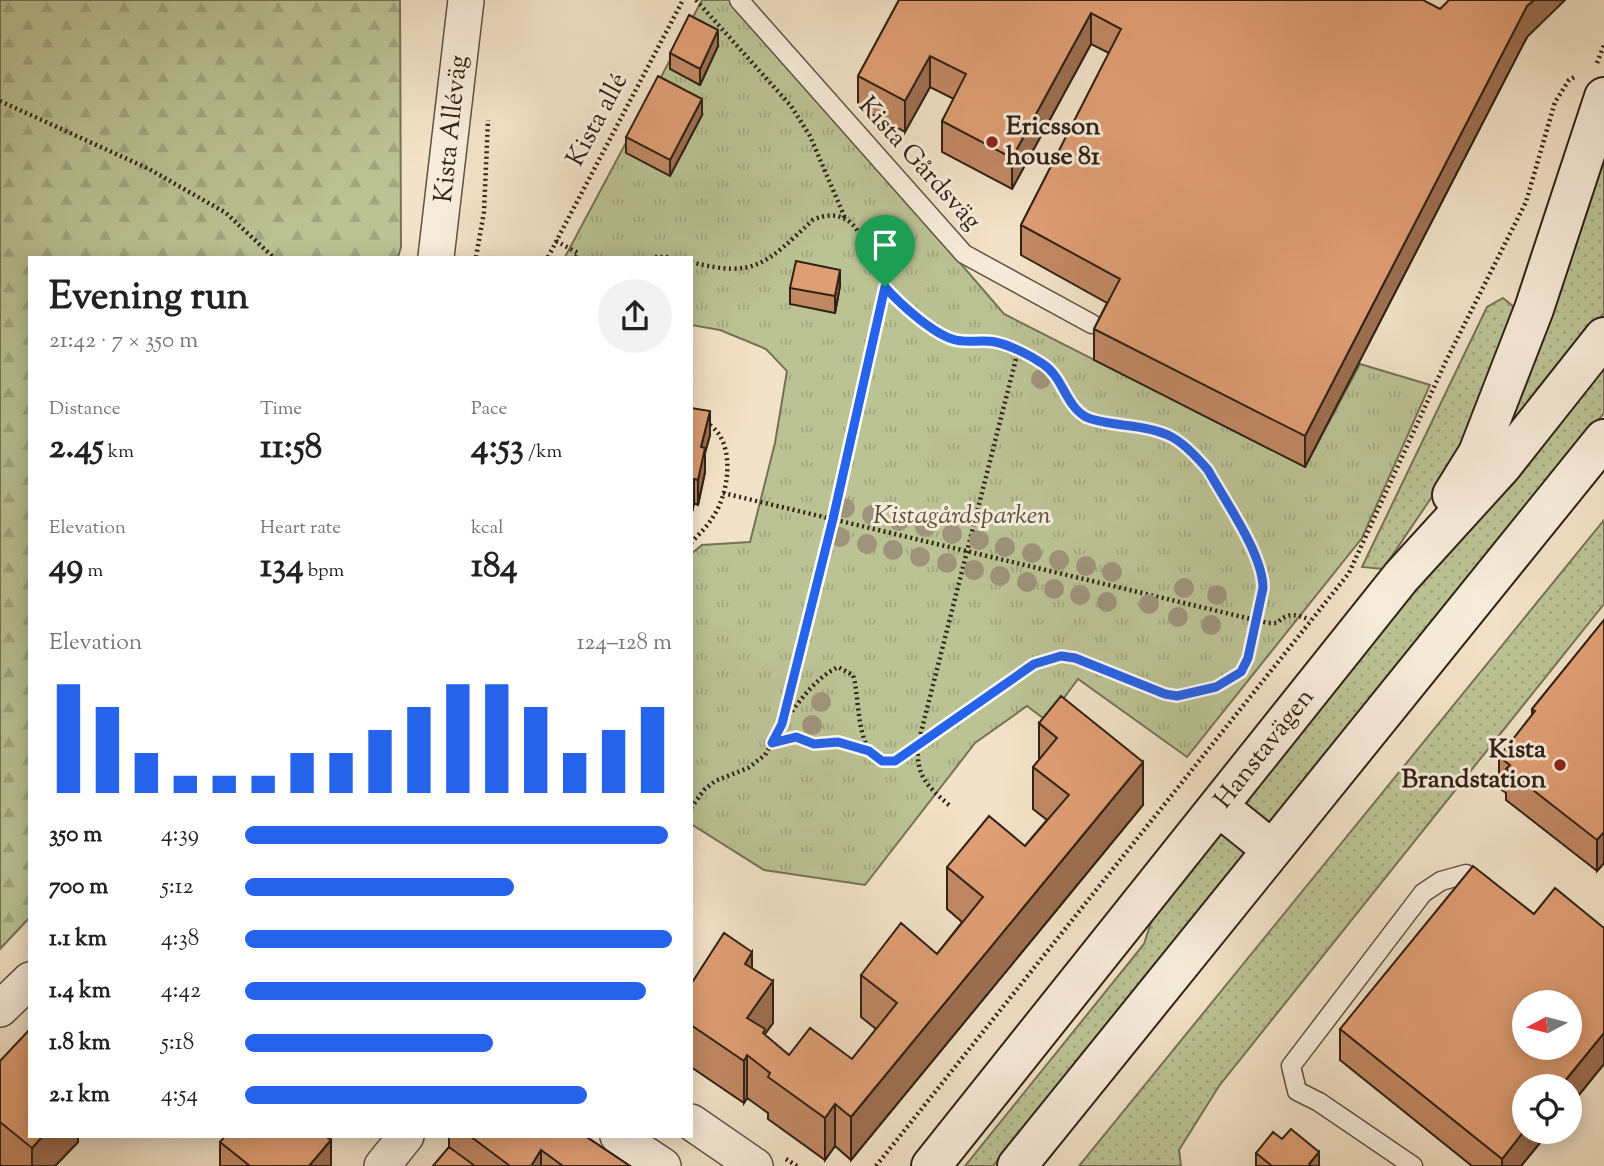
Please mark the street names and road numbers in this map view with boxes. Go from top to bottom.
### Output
street label: Kista Alléväg [426,54,478,204]
street label: Kista allé [558,67,638,173]
street label: Kista Gårdsväg [849,89,989,239]
street label: Hanstavägen [1206,681,1324,817]

